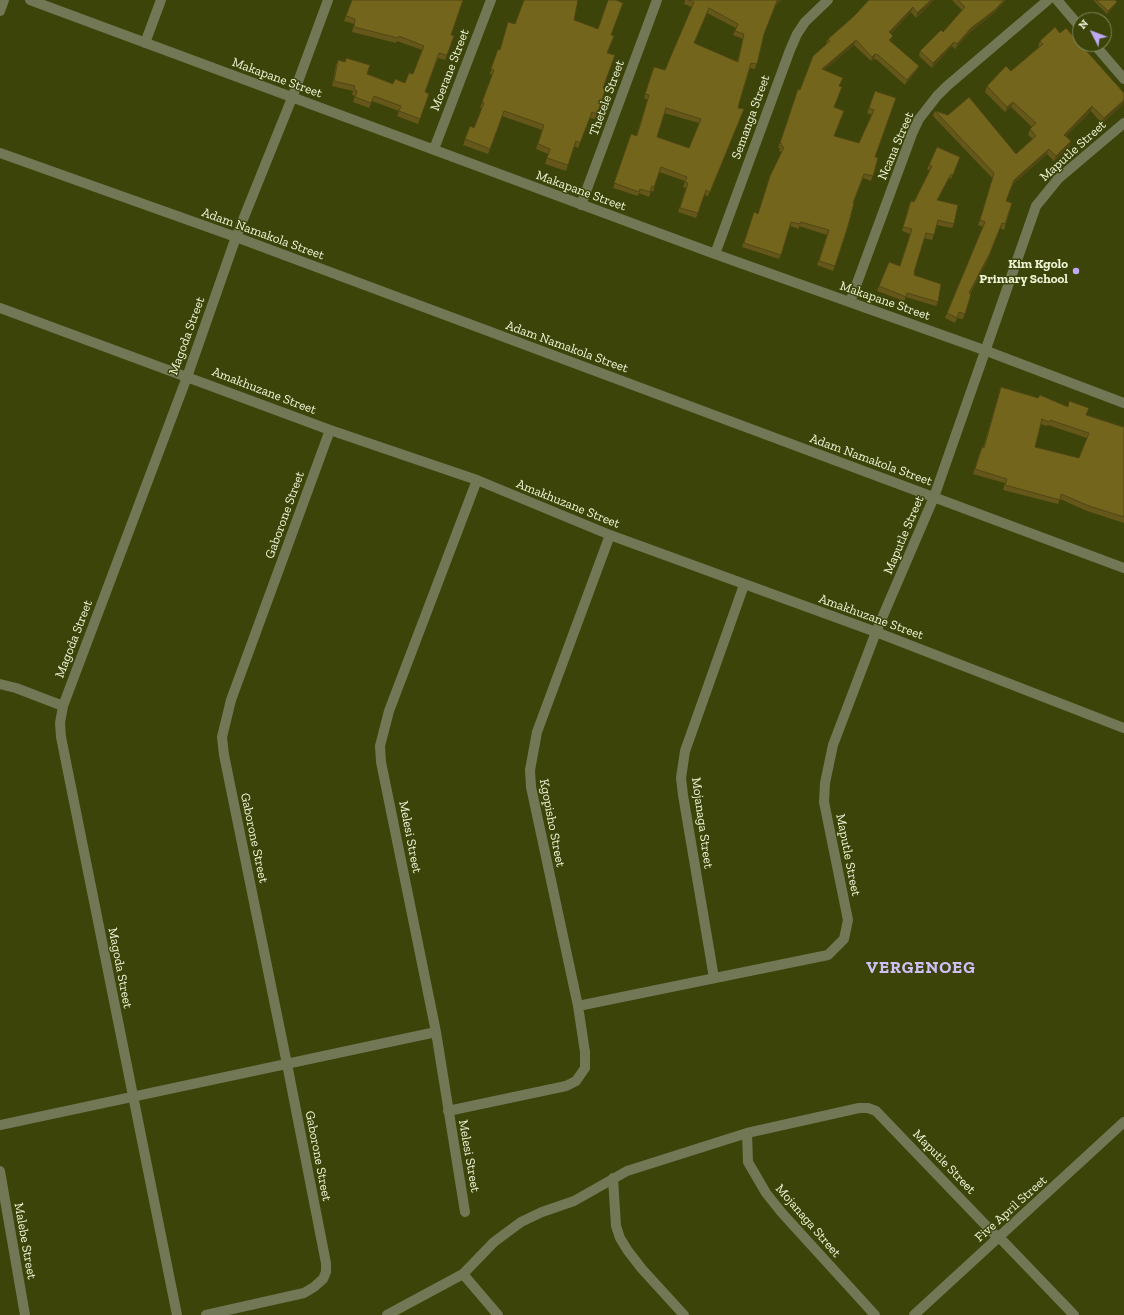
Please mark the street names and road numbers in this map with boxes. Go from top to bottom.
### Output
street label: Moerane Street [427,27,473,113]
street label: Makapane Street [230,54,324,102]
street label: Thetele Street [586,58,628,138]
street label: Semanga Street [729,73,773,161]
street label: Ncana Street [875,110,917,182]
street label: Maputle Street [1037,117,1109,185]
street label: Makapane Street [534,167,628,215]
street label: Adam Namakola Street [200,205,326,263]
street label: Makapane Street [838,278,932,324]
street label: Magoda Street [166,295,208,377]
street label: Adam Namakola Street [504,318,630,376]
street label: Amakhuzane Street [210,364,318,418]
street label: Adam Namakola Street [808,431,934,489]
street label: Gaborone Street [262,469,308,561]
street label: Amakhuzane Street [514,476,622,532]
street label: Maputle Street [880,493,928,577]
street label: Amakhuzane Street [816,591,926,643]
street label: Magoda Street [52,598,96,680]
street label: Mojanaga Street [688,776,716,870]
street label: Kgopisho Street [536,778,568,868]
street label: Gaborone Street [237,791,271,885]
street label: Melesi Street [395,799,425,875]
street label: Maputle Street [832,812,864,898]
street label: Magoda Street [105,926,135,1010]
street label: Gaborone Street [302,1109,334,1203]
street label: Melesi Street [455,1119,483,1193]
street label: Maputle Street [909,1126,979,1198]
street label: Five April Street [972,1173,1050,1245]
street label: Mojanaga Street [772,1181,844,1261]
street label: Malebe Street [11,1202,39,1280]

